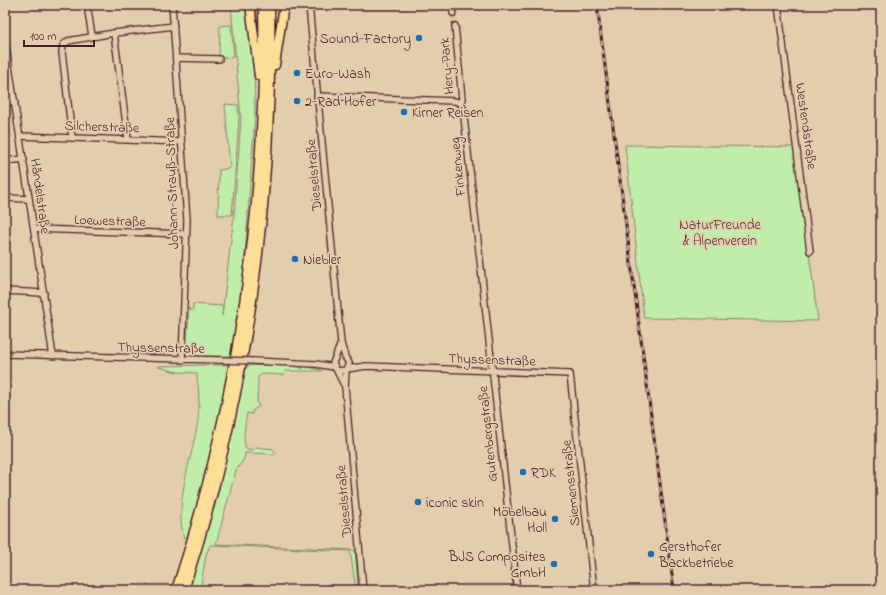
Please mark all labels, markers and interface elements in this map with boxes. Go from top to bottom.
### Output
scale bar [24,22,94,48]
text: 100 m [30,28,57,46]
place label: Sound-Factory [320,29,411,51]
marker: Sound-Factory [414,33,424,43]
street label: Hery-Park [434,36,461,95]
place label: Euro-Wash [305,64,371,85]
marker: Euro-Wash [292,68,302,78]
street label: Westendstraße [789,82,822,172]
place label: 2-Rad Hofer [305,92,377,113]
marker: 2-Rad Hofer [292,96,302,106]
place label: Kirner Reisen [412,103,484,124]
marker: Kirner Reisen [399,107,409,117]
street label: Silcherstraße [64,116,140,139]
street label: Johann-Strauß-Straße [160,116,185,249]
street label: Finkenweg [445,136,473,199]
street label: Dieselstraße [301,137,328,213]
street label: Händelstraße [24,157,55,236]
street label: Loewestraße [74,210,147,233]
park label: NaturFreunde & Alpenverein [679,215,762,252]
place label: Niebler [303,250,342,271]
marker: Niebler [290,254,300,264]
street label: Thyssenstraße [117,337,205,361]
street label: Thyssenstraße [448,348,537,374]
street label: Gutenbergstraße [473,384,505,483]
street label: Siemensstraße [556,438,586,527]
street label: Dieselstraße [331,463,358,539]
place label: RDK [531,463,556,484]
marker: RDK [518,467,528,477]
place label: iconic skin [426,493,484,514]
marker: iconic skin [413,497,423,507]
place label: Möbelbau Holl [493,502,547,539]
marker: Möbelbau Holl [550,514,560,524]
place label: Gersthofer Backbetriebe [658,537,734,574]
place label: BJS Composites GmbH [448,547,546,584]
marker: Gersthofer Backbetriebe [646,549,656,559]
marker: BJS Composites GmbH [549,559,559,569]

